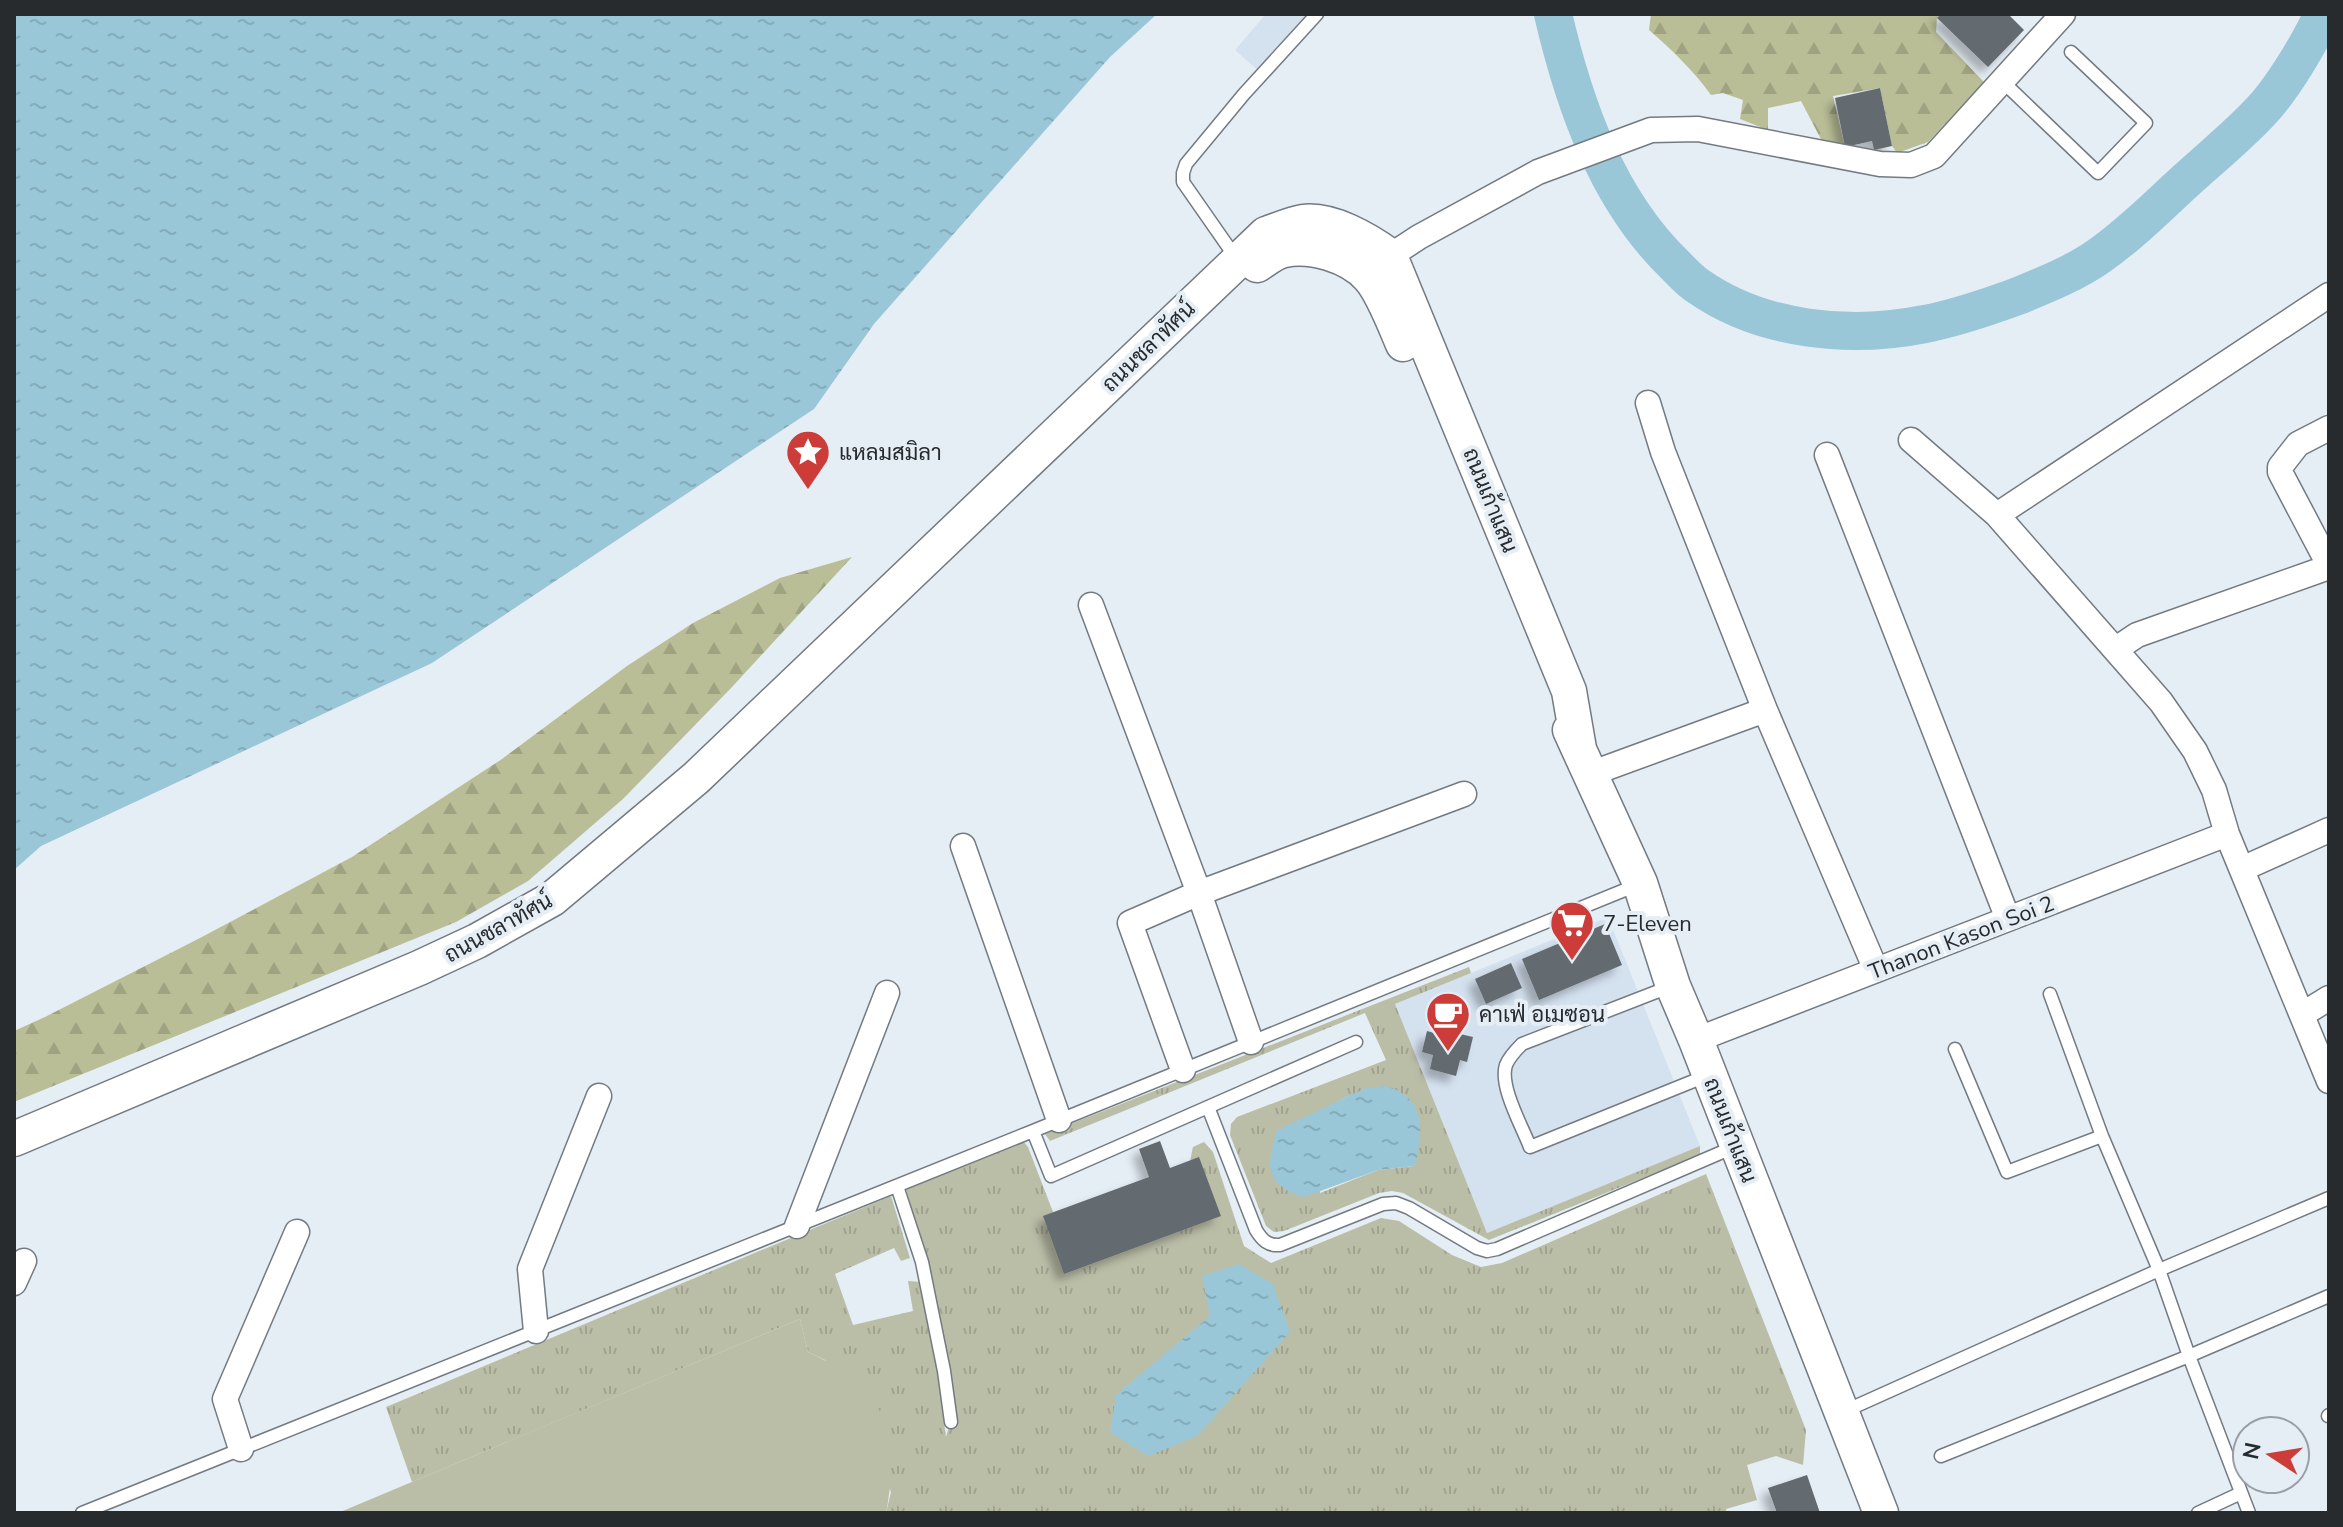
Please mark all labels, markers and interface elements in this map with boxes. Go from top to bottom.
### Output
street label: ถนนชลาทัศน์ [1095,294,1202,399]
place icon: แหลมสมิลา [784,428,832,491]
place label: แหลมสมิลา [839,438,942,468]
street label: ถนนเก้าแสน [1455,444,1525,557]
street label: ถนนชลาทัศน์ [439,886,558,970]
street label: Thanon Kason Soi 2 [1864,889,2058,987]
supermarket icon: 7-Eleven [1548,899,1596,962]
place label: 7-Eleven [1603,909,1692,939]
cafe icon: คาเฟ่ อเมซอน [1424,990,1472,1053]
place label: คาเฟ่ อเมซอน [1479,1000,1605,1030]
street label: ถนนเก้าแสน [1696,1073,1764,1187]
north arrow [2231,1415,2311,1495]
text: N [2236,1440,2269,1462]

